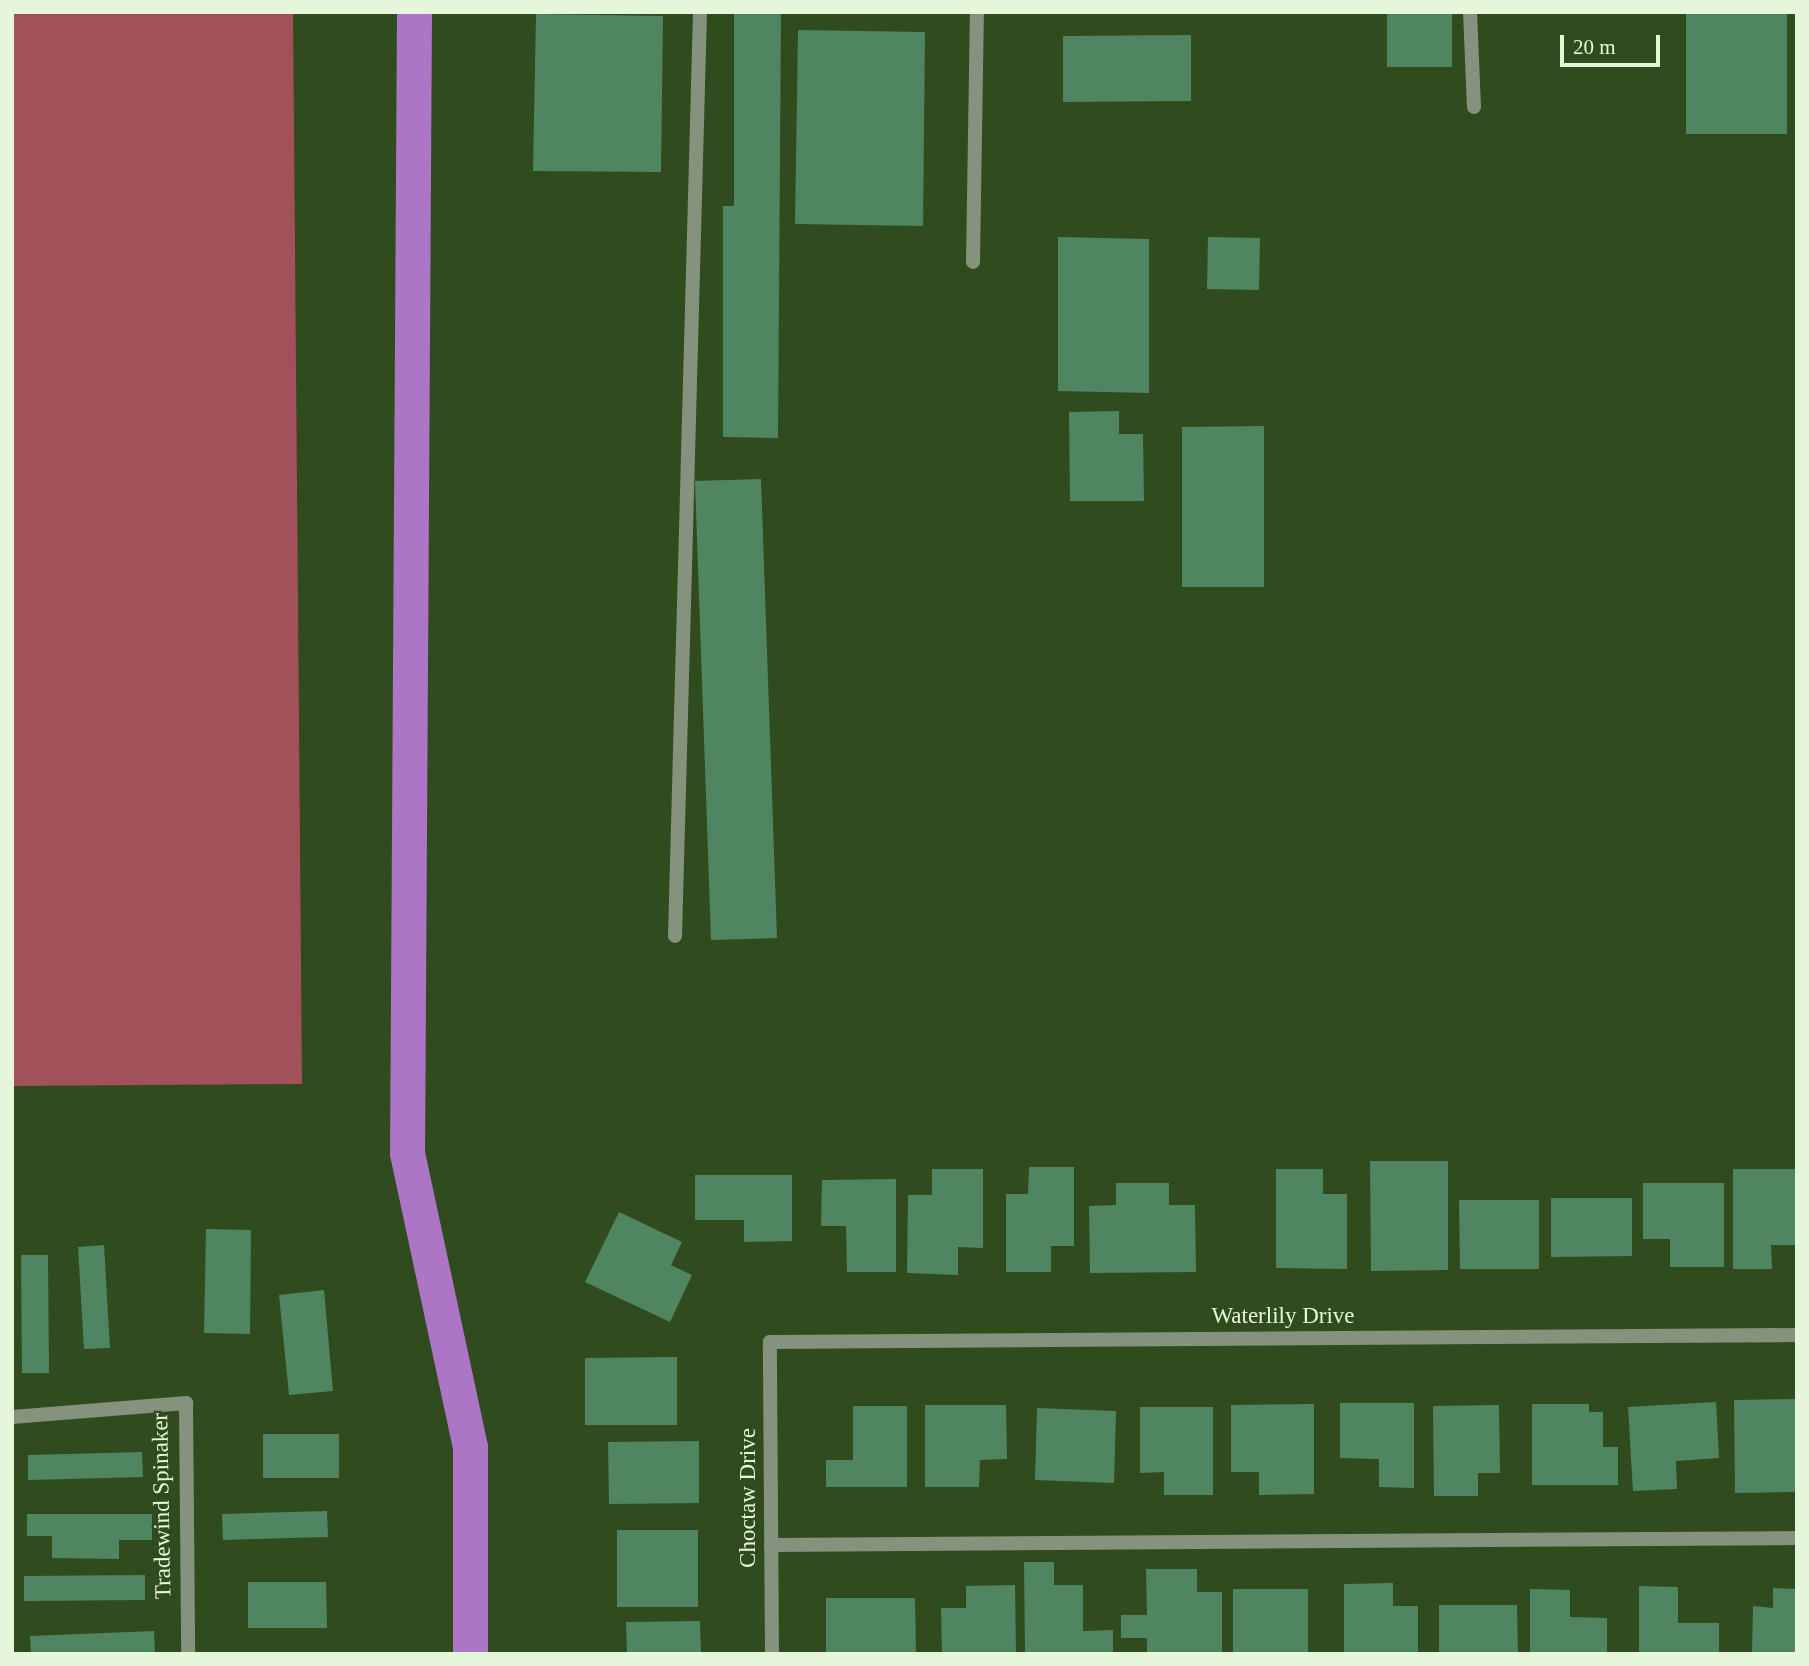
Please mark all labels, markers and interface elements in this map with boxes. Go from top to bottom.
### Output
scale bar [1564,21,1664,65]
text: 20 m [1573,35,1616,59]
street label: Waterlily Drive [1211,1302,1355,1330]
street label: Tradewind Spinaker [147,1413,177,1599]
street label: Choctaw Drive [734,1428,762,1568]

